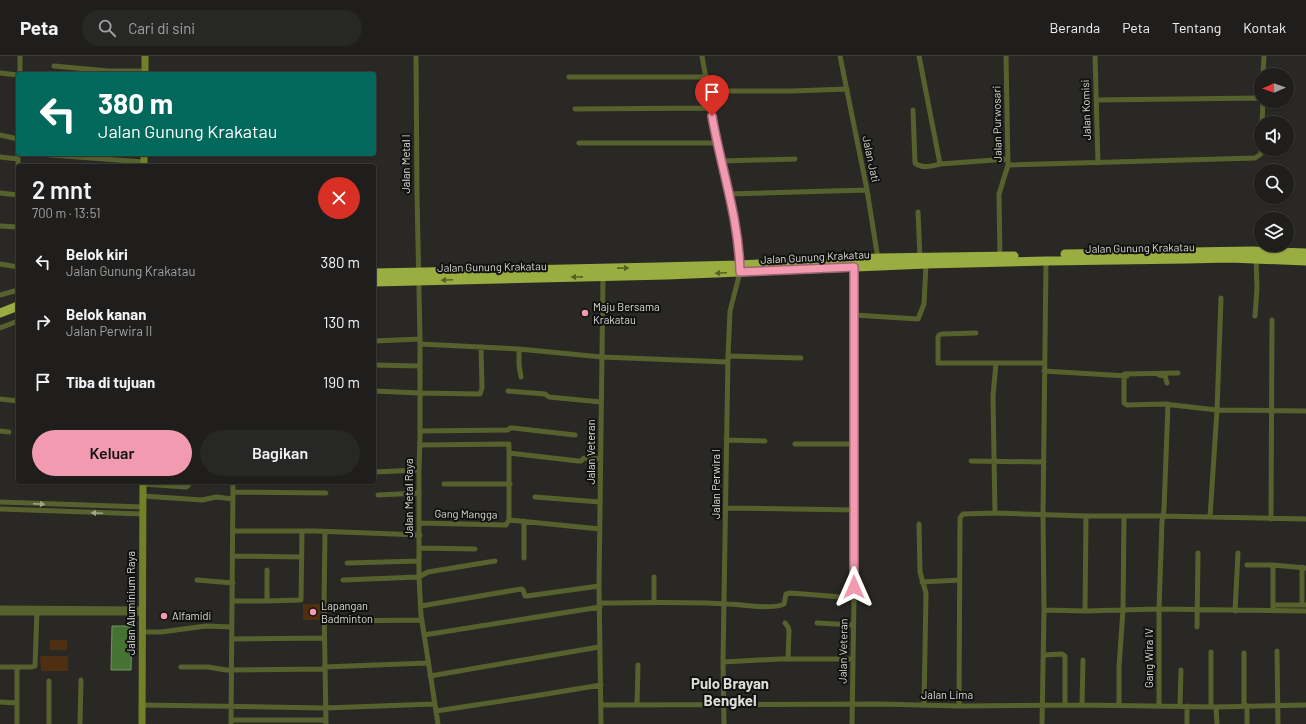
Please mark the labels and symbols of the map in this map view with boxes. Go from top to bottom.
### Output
north arrow [1254,68,1294,108]
pin [695,75,729,116]
street label: Jalan Komisi [1078,79,1093,141]
street label: Jalan Purwosari [989,85,1004,162]
street label: Jalan Metal I [399,134,412,194]
street label: Jalan Jati [860,135,883,183]
street label: Jalan Gunung Krakatau [1085,240,1195,255]
street label: Jalan Gunung Krakatau [760,247,870,266]
street label: Jalan Gunung Krakatau [437,259,547,274]
one-way arrow [617,265,630,271]
one-way arrow [714,270,727,276]
one-way arrow [570,274,583,280]
one-way arrow [440,277,453,283]
place label: Maju Bersama Krakatau [593,300,660,326]
marker: Maju Bersama Krakatau [580,308,590,318]
street label: Jalan Veteran [584,419,597,485]
street label: Jalan Perwira I [709,449,722,519]
street label: Jalan Metal Raya [402,458,415,538]
one-way arrow [33,500,45,507]
street label: Gang Mangga [434,506,498,521]
one-way arrow [91,509,103,516]
street label: Jalan Aluminium Raya [124,551,137,655]
position arrow [833,566,875,608]
place label: Lapangan Badminton [321,599,373,625]
marker: Lapangan Badminton [308,607,318,617]
place label: Alfamidi [172,609,211,622]
marker: Alfamidi [159,611,169,621]
street label: Jalan Veteran [835,618,850,684]
street label: Gang Wira IV [1142,628,1155,688]
district label: Pulo Brayan Bengkel [691,674,769,709]
street label: Jalan Lima [921,688,973,701]

